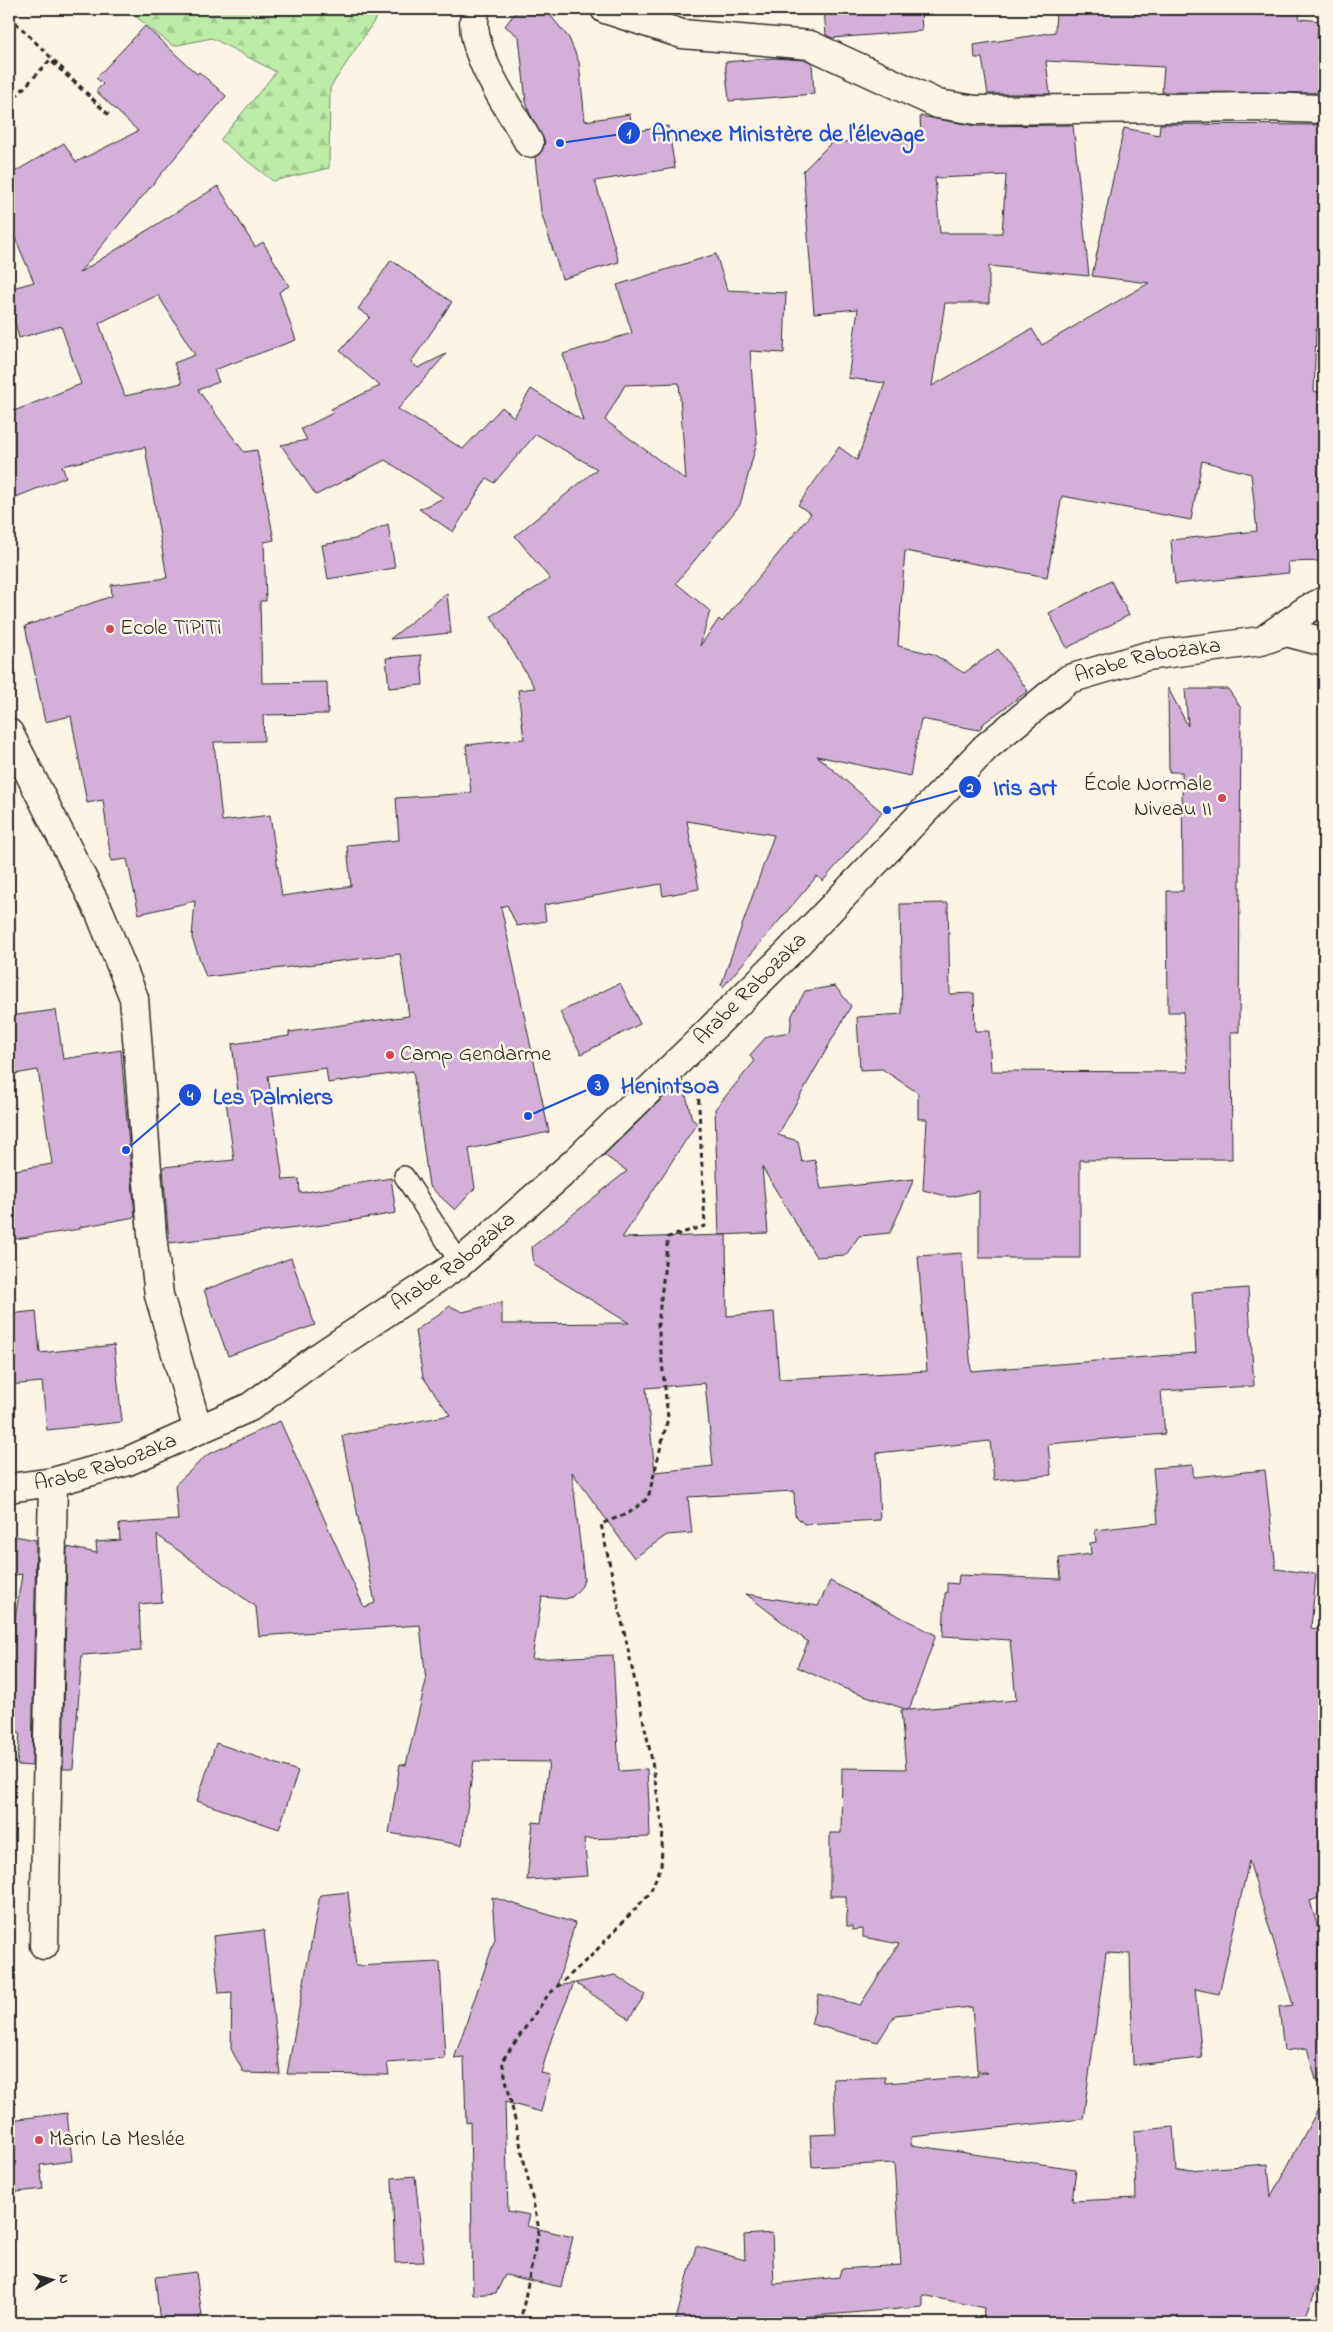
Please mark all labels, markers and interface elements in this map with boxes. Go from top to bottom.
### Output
callout: Annexe Ministère de l'élevage [616,114,934,153]
text: Annexe Ministère de l'élevage [651,118,926,154]
text: 1 [627,123,632,145]
place label: Ecole TiPiTi [120,613,221,645]
marker: Ecole TiPiTi [104,623,116,635]
street label: Arabe Rabozaka [1071,630,1223,692]
callout: Iris art [958,767,1067,806]
place label: École Normale Niveau II [1083,769,1212,826]
text: Iris art [993,772,1058,807]
text: 2 [965,777,974,799]
marker: École Normale Niveau II [1216,792,1228,804]
street label: Arabe Rabozaka [687,926,815,1053]
place label: Camp Gendarme [400,1039,551,1071]
marker: Camp Gendarme [384,1049,396,1061]
callout: Henintsoa [585,1065,729,1104]
text: Henintsoa [621,1070,719,1105]
text: 3 [594,1075,601,1097]
callout: Les Palmiers [178,1076,344,1115]
text: Les Palmiers [213,1081,333,1116]
text: 4 [186,1085,194,1107]
street label: Arabe Rabozaka [385,1205,523,1320]
street label: Arabe Rabozaka [32,1425,182,1500]
place label: Marin La Meslée [49,2124,185,2156]
marker: Marin La Meslée [33,2134,45,2146]
north arrow [28,2254,78,2304]
text: N [53,2273,74,2285]

